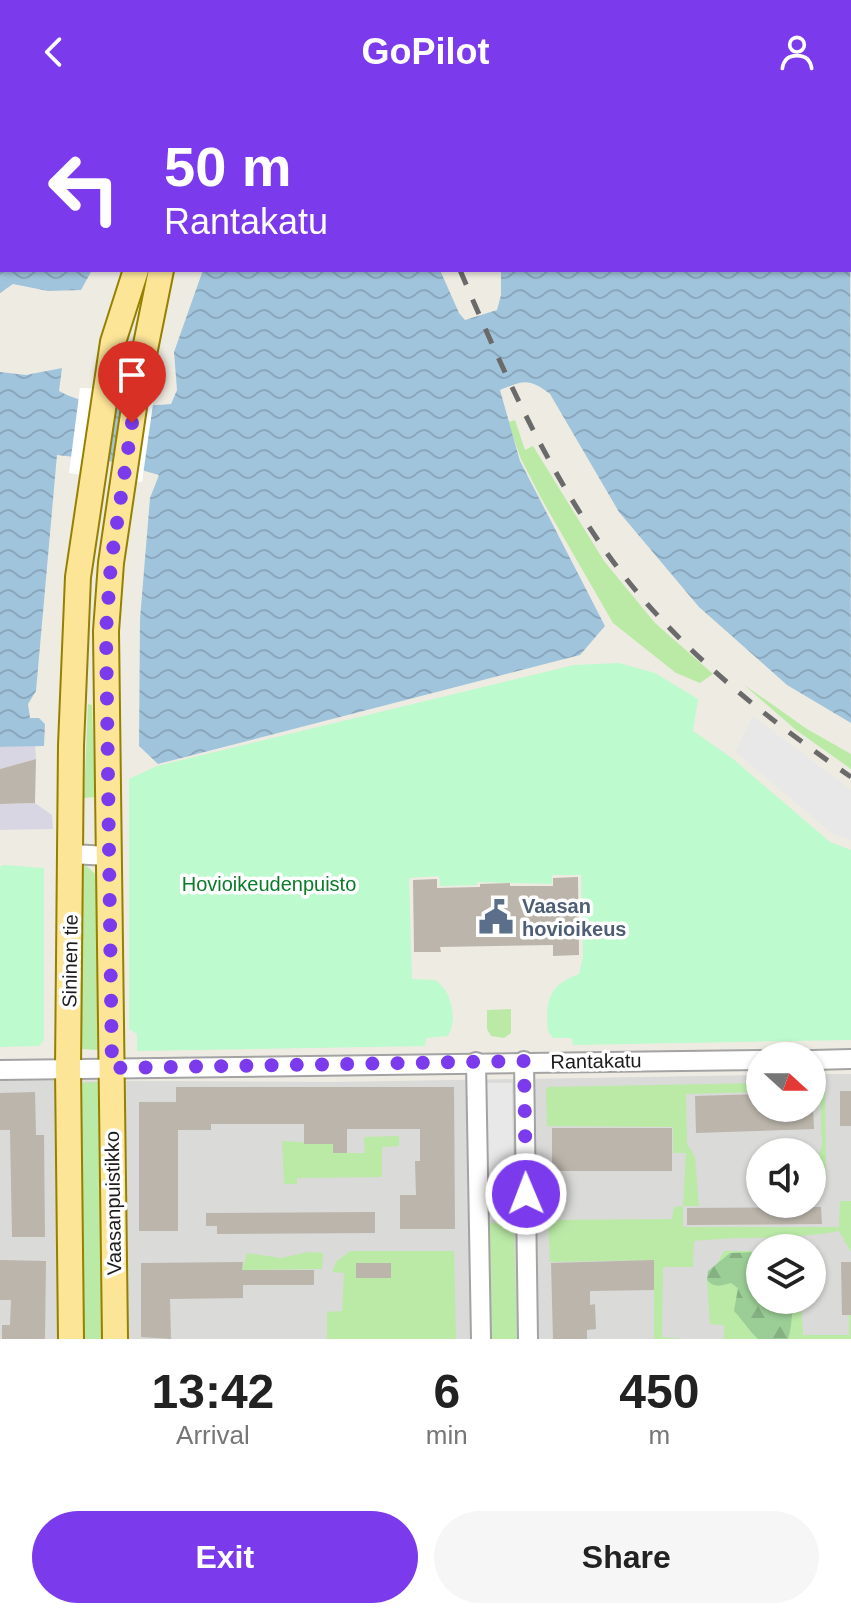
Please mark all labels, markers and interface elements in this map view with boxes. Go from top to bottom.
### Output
icon: back [32,30,76,74]
icon: person [775,30,819,74]
text: GoPilot [362,31,490,72]
text: 50 m [164,135,292,198]
icon: left [32,136,136,240]
text: Rantakatu [164,201,328,242]
pin [98,341,166,423]
icon: arrive [110,353,154,397]
park label: Hovioikeudenpuisto [182,873,356,895]
place label: Vaasan hovioikeus [522,895,626,940]
public building icon: Vaasan hovioikeus [477,898,515,936]
street label: Sininen tie [58,914,82,1008]
north arrow [746,1042,826,1122]
map controls [746,1042,826,1314]
street label: Rantakatu [550,1049,642,1073]
street label: Vaasanpuistikko [101,1131,125,1275]
button: sound [746,1138,826,1218]
position arrow [484,1152,568,1236]
button: layers [746,1234,826,1314]
text: 13:42 [152,1365,274,1418]
text: 6 [433,1365,460,1418]
text: 450 [619,1365,699,1418]
text: Arrival [176,1420,250,1450]
text: min [426,1420,468,1450]
text: m [649,1420,670,1450]
button: Exit [32,1511,418,1603]
button: Share [434,1511,819,1603]

